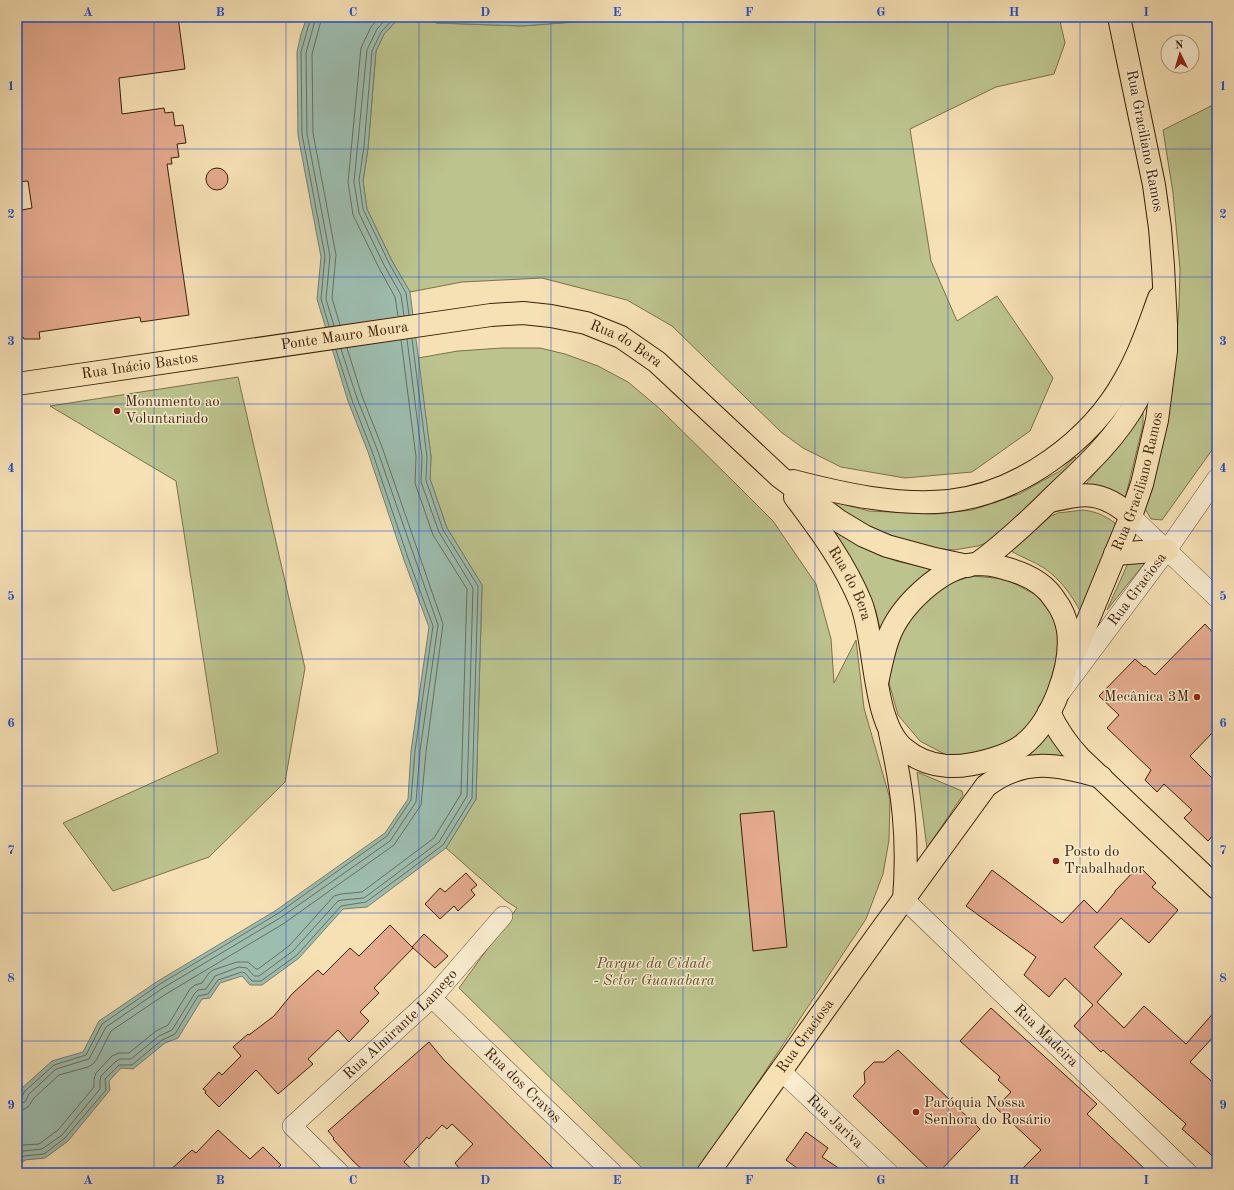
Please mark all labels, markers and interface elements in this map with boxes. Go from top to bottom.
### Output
text: A [83,6,93,19]
text: B [215,6,225,19]
text: C [349,6,357,19]
text: D [480,6,490,19]
text: E [613,6,622,19]
text: F [745,6,754,19]
text: G [876,6,886,19]
text: H [1009,6,1020,19]
text: I [1143,6,1149,19]
north arrow [1160,34,1200,74]
text: N [1175,40,1185,51]
street label: Rua Graciliano Ramos [1123,69,1165,213]
text: 1 [7,80,15,93]
text: 1 [1219,80,1227,93]
text: 2 [7,208,15,221]
text: 2 [1219,208,1227,221]
street label: Rua do Bera [588,318,665,371]
street label: Ponte Mauro Moura [280,320,410,353]
text: 3 [7,335,15,348]
text: 3 [1219,335,1227,348]
street label: Rua Inácio Bastos [80,350,199,382]
place label: Monumento ao Voluntariado [125,395,220,427]
marker: Monumento ao Voluntariado [112,406,122,416]
street label: Rua Graciliano Ramos [1110,411,1165,553]
text: 4 [7,462,15,475]
text: 4 [1219,462,1227,475]
street label: Rua do Bera [825,544,874,623]
street label: Rua Graciosa [1106,550,1170,629]
text: 5 [7,590,15,603]
text: 5 [1219,590,1227,603]
place label: Mecânica 3M [1104,690,1189,705]
marker: Mecânica 3M [1192,692,1202,702]
text: 6 [7,717,15,730]
text: 6 [1219,717,1227,730]
text: 7 [7,844,15,857]
text: 7 [1219,844,1227,857]
place label: Posto do Trabalhador [1064,845,1144,877]
marker: Posto do Trabalhador [1051,856,1061,866]
park label: Parque da Cidade - Setor Guanabara [593,957,715,989]
street label: Rua Almirante Lamego [341,967,461,1082]
text: 8 [7,972,15,985]
text: 8 [1219,972,1227,985]
street label: Rua Graciosa [774,996,837,1076]
street label: Rua Madeira [1011,1002,1081,1070]
street label: Rua dos Cravos [481,1045,564,1126]
street label: Rua Jariva [804,1092,866,1152]
place label: Paróquia Nossa Senhora do Rosário [924,1096,1051,1128]
text: 9 [7,1099,15,1112]
text: 9 [1219,1099,1227,1112]
marker: Paróquia Nossa Senhora do Rosário [911,1107,921,1117]
text: A [83,1174,93,1187]
text: B [215,1174,225,1187]
text: C [349,1174,357,1187]
text: D [480,1174,490,1187]
text: E [613,1174,622,1187]
text: F [745,1174,754,1187]
text: G [876,1174,886,1187]
text: H [1009,1174,1020,1187]
text: I [1143,1174,1149,1187]

